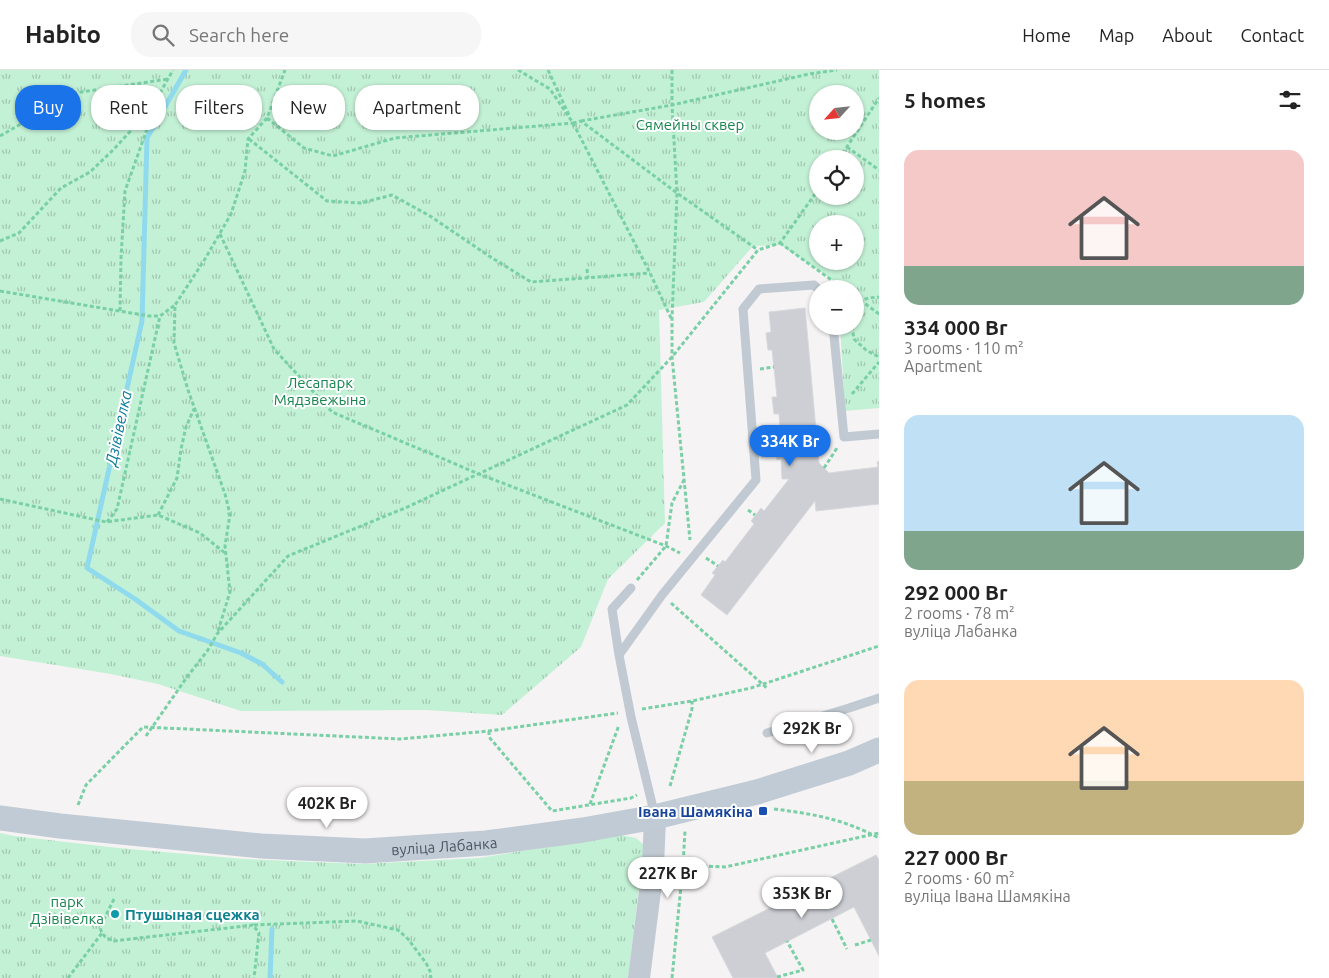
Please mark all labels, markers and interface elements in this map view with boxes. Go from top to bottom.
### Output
search box [131,12,481,57]
text: Habito [25,21,101,48]
icon: search [149,21,177,49]
text: Search here [189,24,289,46]
text: Home [1022,25,1071,45]
text: Map [1099,25,1134,45]
text: About [1162,25,1212,45]
text: Contact [1240,25,1304,45]
chip: Buy [15,85,81,130]
chip: Rent [91,85,166,130]
chip: Filters [176,85,262,130]
chip: New [272,85,345,130]
chip: Apartment [355,85,479,130]
north arrow [809,85,864,140]
map controls [809,85,864,335]
icon: filters [1276,86,1304,114]
text: 5 homes [904,88,986,112]
park label: Сямейны сквер [636,116,744,133]
button: locate [809,150,864,205]
icon: home [1059,183,1149,273]
button: + [809,215,864,270]
button: − [809,280,864,335]
text: 334 000 Br [904,315,1008,339]
text: 3 rooms · 110 m² [904,339,1024,357]
text: Apartment [904,357,982,375]
park label: Лесапарк Мядзвежына [274,374,366,408]
water label: Дзівівелка [101,389,135,469]
pin: 334K Br [744,424,836,467]
text: 334K Br [761,432,819,450]
icon: home [1059,448,1149,538]
text: 292 000 Br [904,580,1008,604]
text: 2 rooms · 78 m² [904,604,1015,622]
text: вуліца Лабанка [904,622,1017,640]
pin: 292K Br [766,712,858,754]
icon: home [1059,713,1149,803]
text: 292K Br [783,719,841,737]
pin: 402K Br [281,786,373,829]
text: 402K Br [298,794,356,812]
place label: Івана Шамякіна [638,803,753,820]
marker: Івана Шамякіна [757,805,769,817]
street label: вуліца Лабанка [391,833,498,858]
text: 227 000 Br [904,845,1008,869]
pin: 227K Br [622,856,714,899]
text: 227K Br [639,864,697,882]
text: 2 rooms · 60 m² [904,869,1015,887]
pin: 353K Br [756,876,848,919]
text: 353K Br [773,884,831,902]
text: вуліца Івана Шамякіна [904,887,1071,905]
park label: парк Дзівівелка [30,893,104,927]
place label: Птушыная сцежка [125,906,260,923]
marker: Птушыная сцежка [109,908,121,920]

